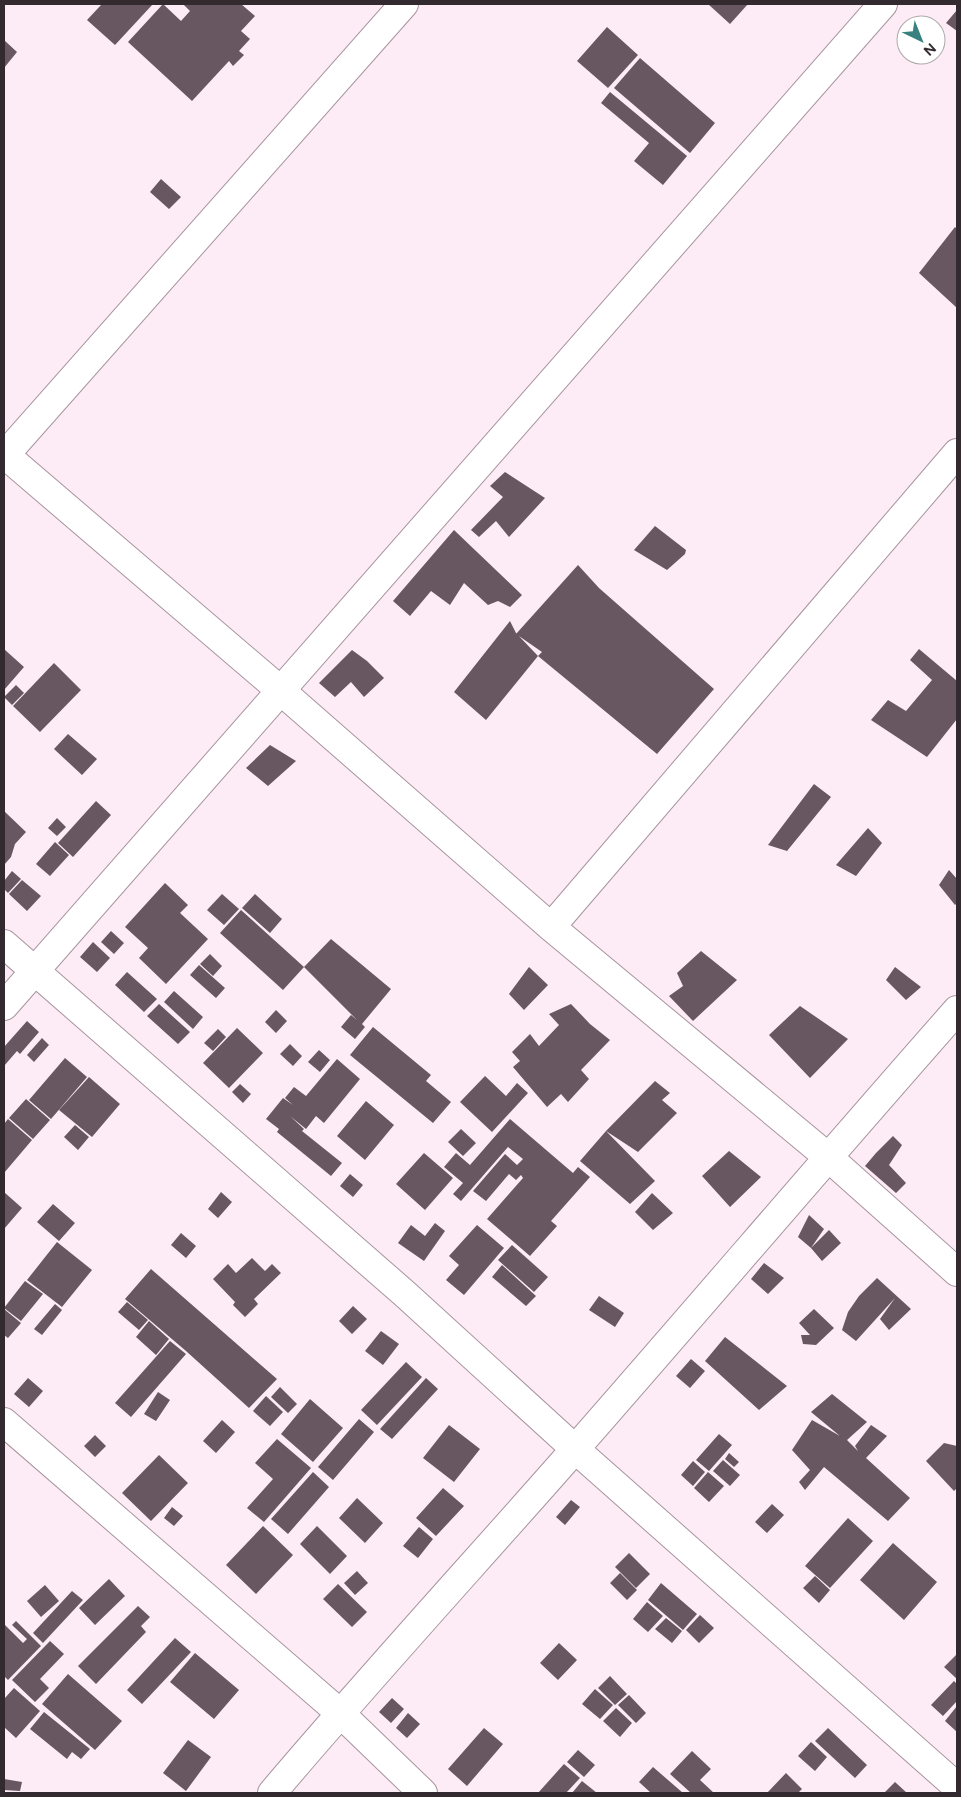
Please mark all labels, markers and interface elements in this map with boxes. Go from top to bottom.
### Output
north arrow [896,15,946,65]
text: N [920,39,939,59]

